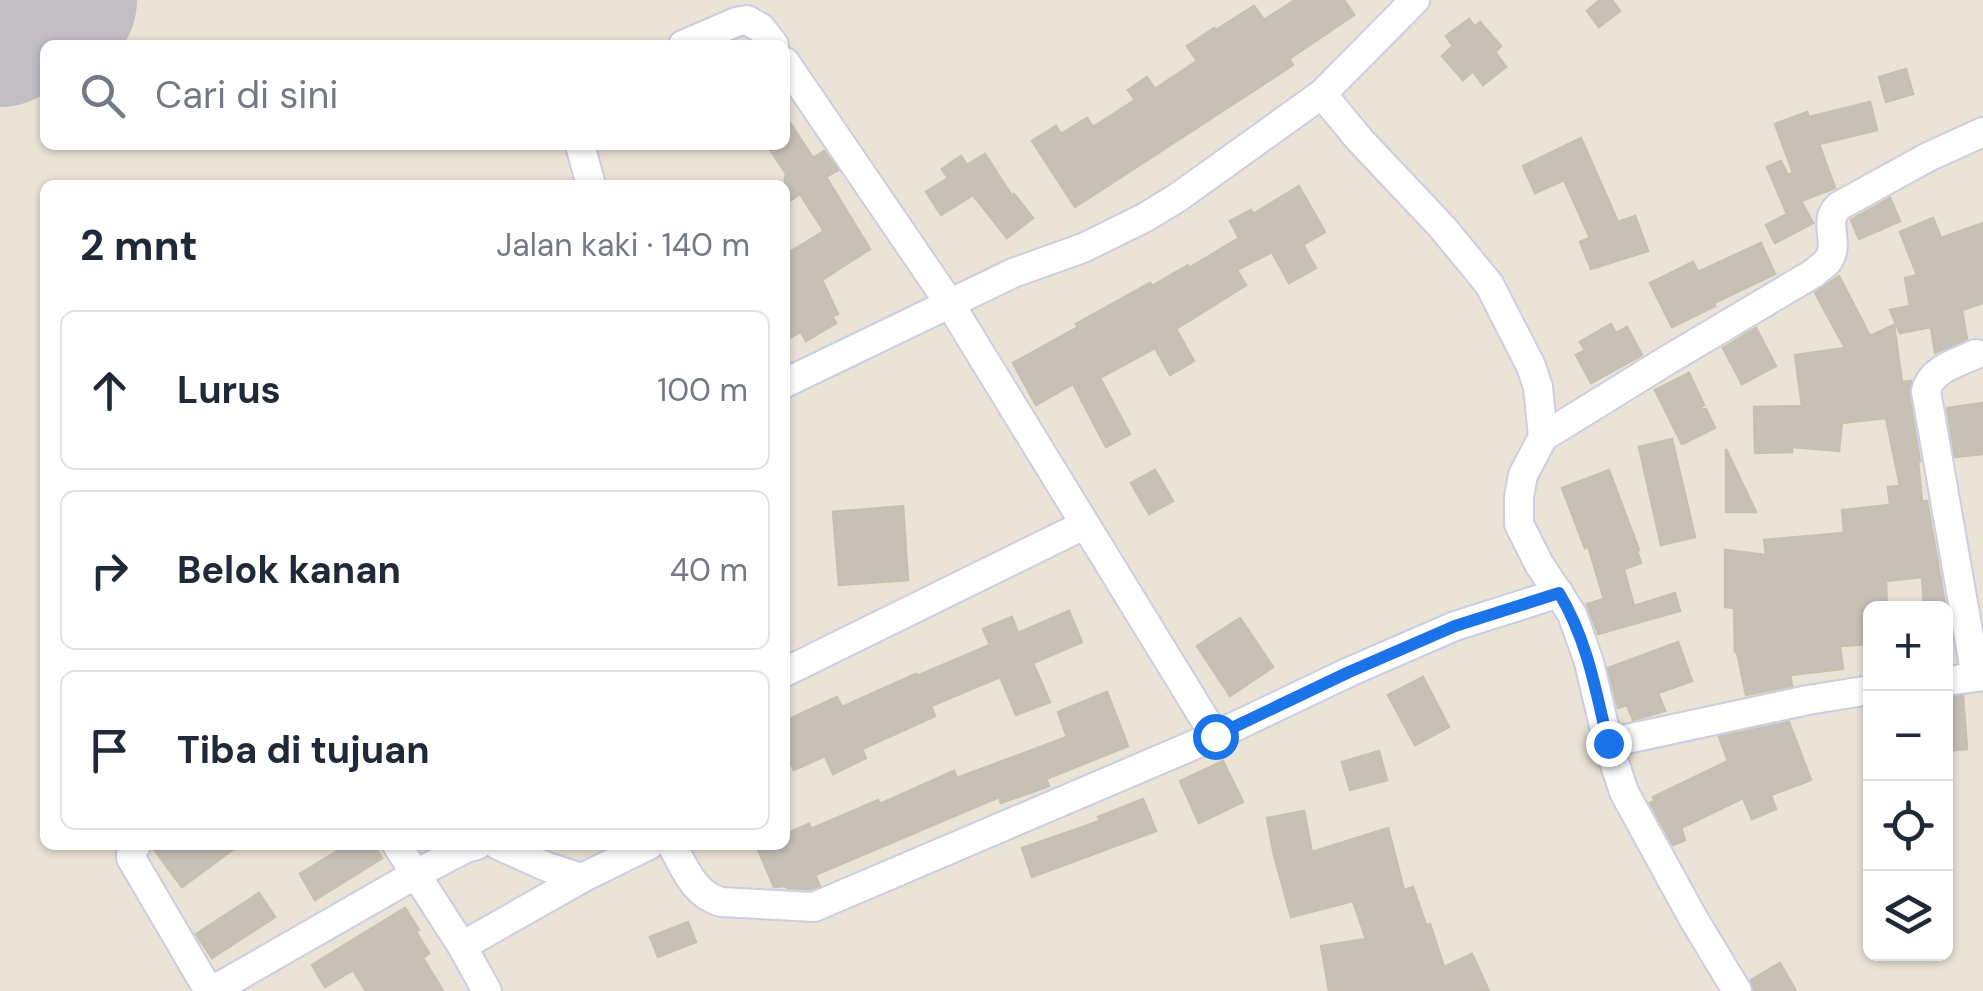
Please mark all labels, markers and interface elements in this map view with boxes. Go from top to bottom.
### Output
search box [40,40,790,150]
icon: search [75,68,130,123]
text: Cari di sini [155,70,338,120]
text: 2 mnt [80,218,198,273]
text: Jalan kaki · 140 m [496,224,750,266]
icon: ahead [82,363,137,418]
text: Lurus [177,365,281,415]
text: 100 m [657,369,748,411]
icon: right [82,543,137,598]
text: Belok kanan [177,545,401,595]
text: 40 m [670,549,748,591]
map controls [1863,601,1953,961]
button: + [1863,601,1953,691]
button: − [1863,691,1953,781]
route start [1193,714,1239,760]
route end [1586,721,1632,767]
icon: arrive [82,723,137,778]
text: Tiba di tujuan [177,725,430,775]
button: locate [1863,781,1953,871]
button: layers [1863,871,1953,961]

